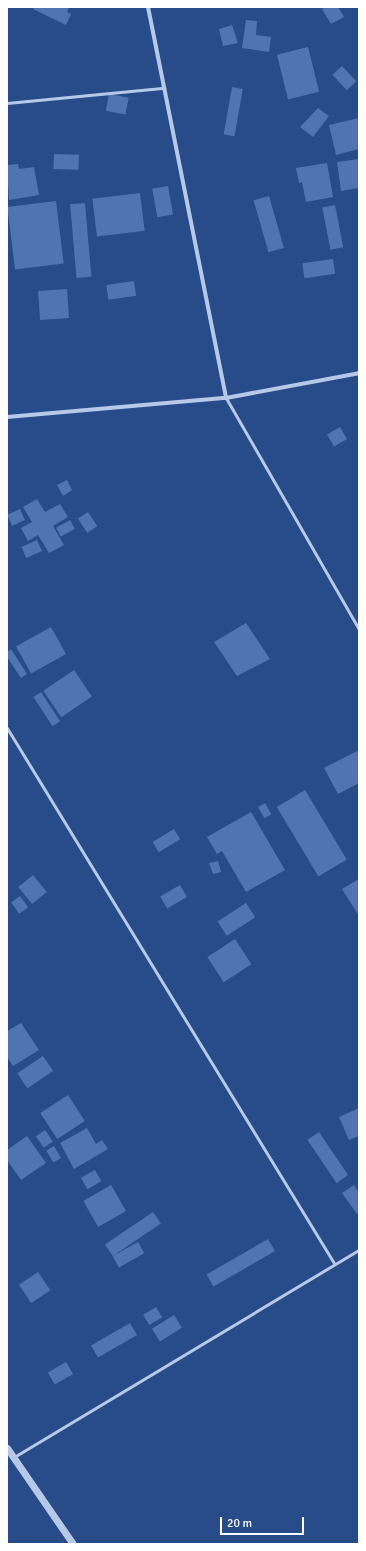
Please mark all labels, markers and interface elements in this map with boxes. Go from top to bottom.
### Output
scale bar [222,1509,306,1535]
text: 20 m [227,1516,252,1531]

